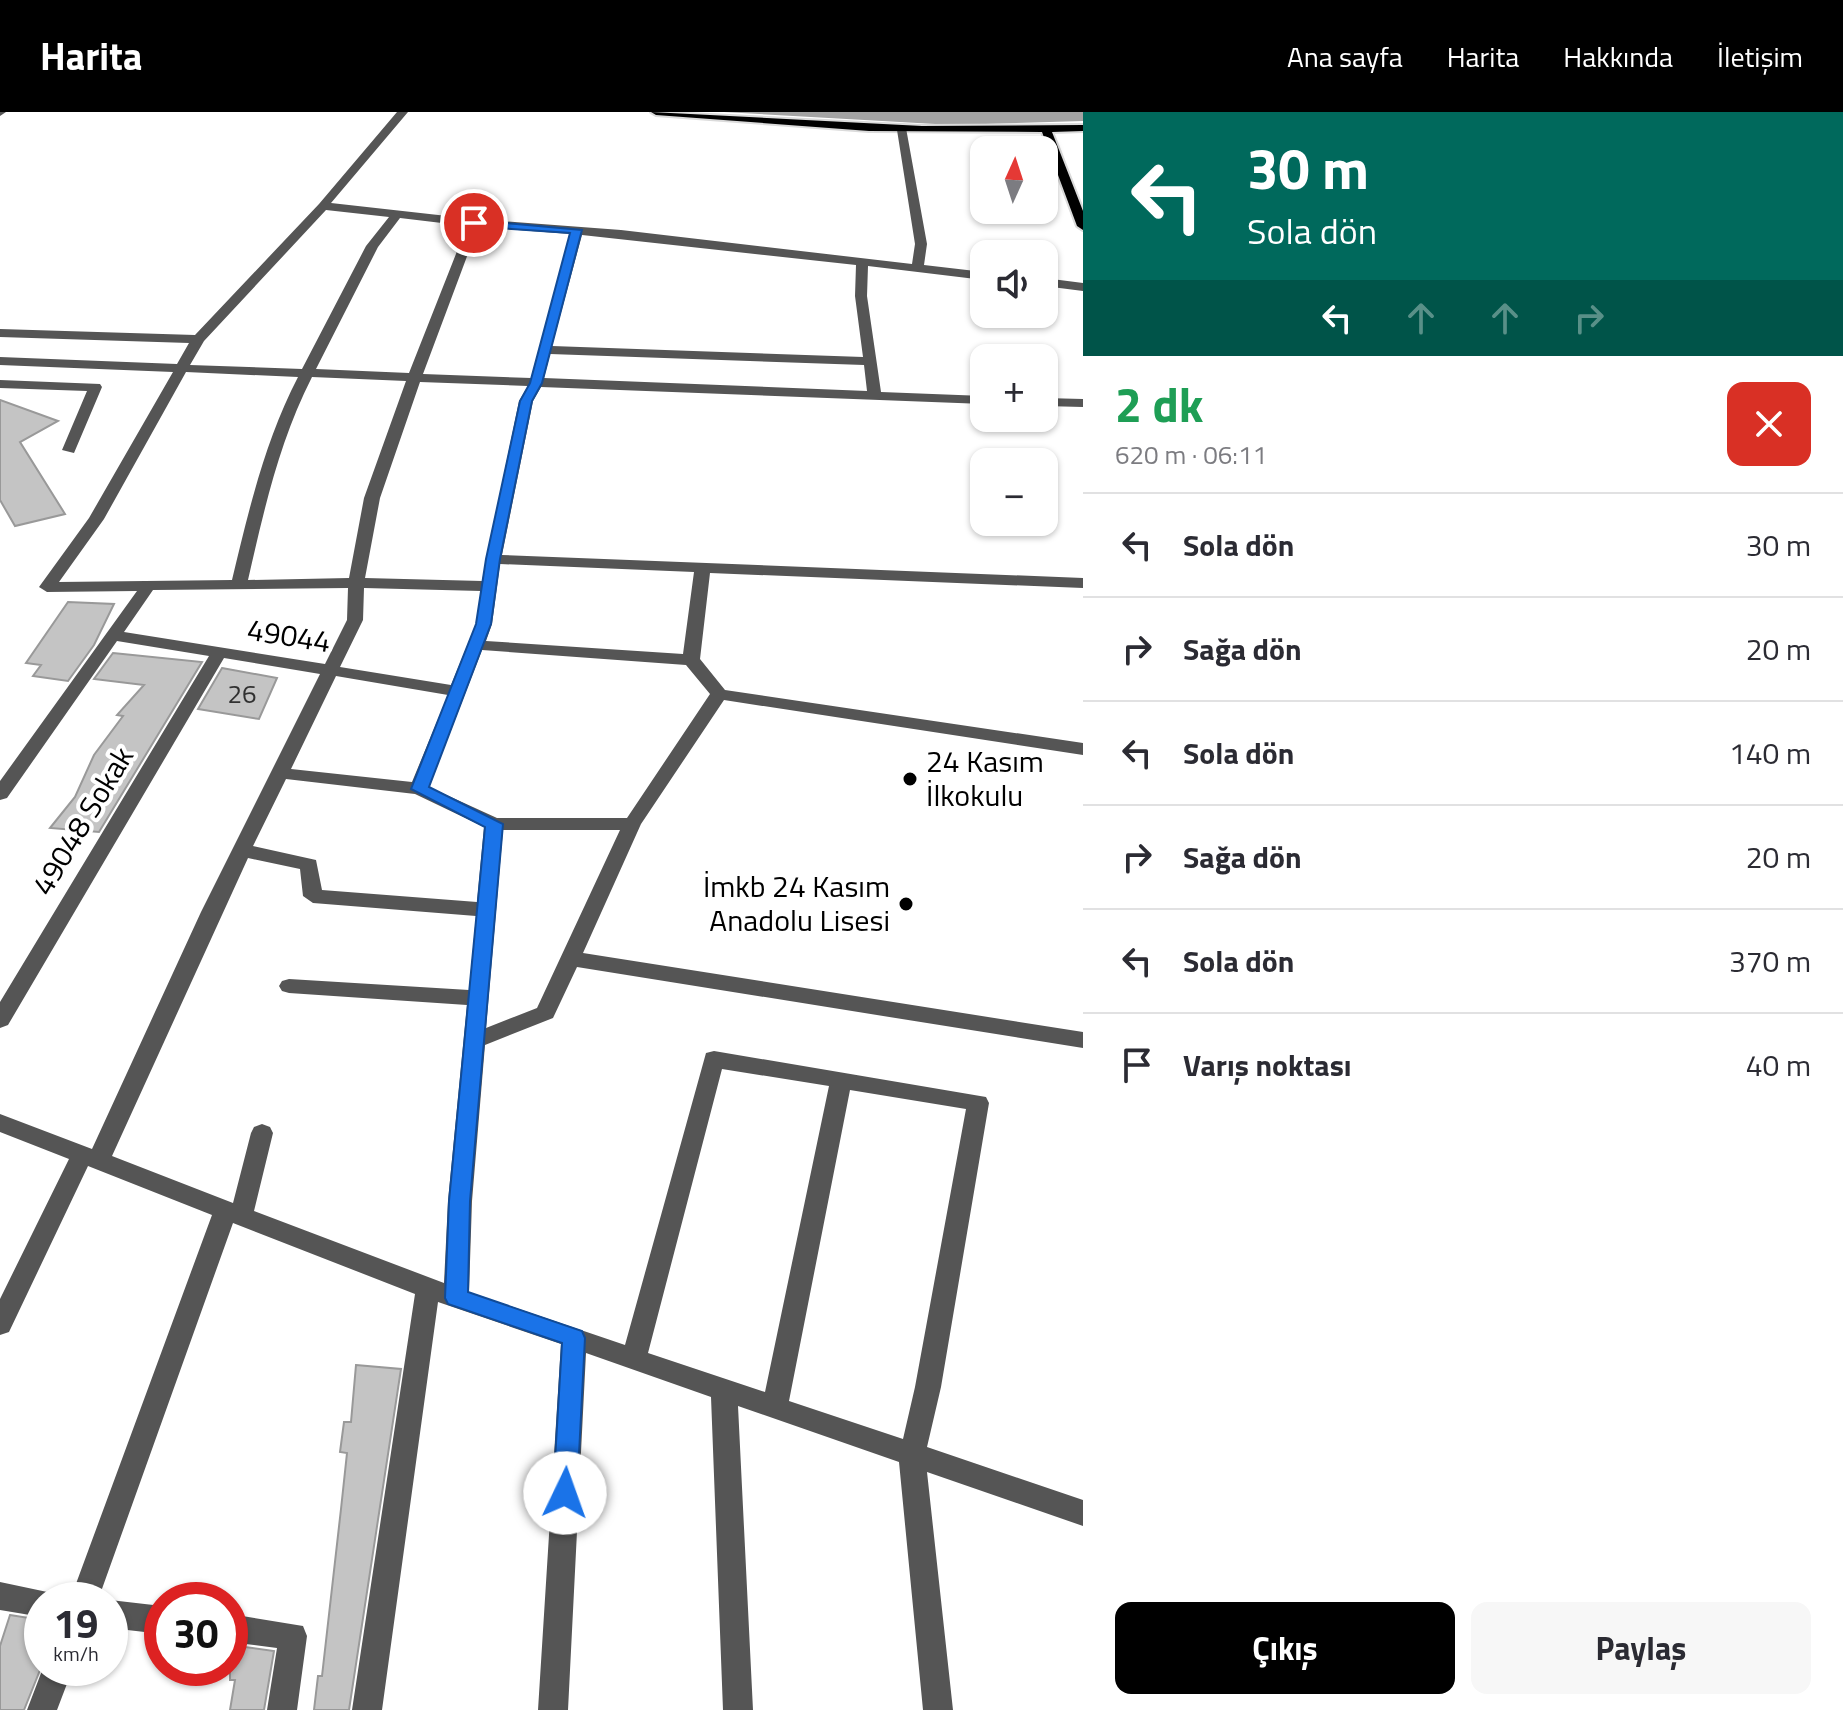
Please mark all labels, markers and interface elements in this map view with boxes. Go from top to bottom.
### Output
text: Harita [40,27,142,85]
text: Ana sayfa [1287,35,1403,78]
text: Harita [1447,35,1519,78]
text: Hakkında [1563,35,1673,78]
text: İletişim [1717,35,1803,78]
text: 30 m [1247,126,1369,211]
north arrow [970,136,1058,224]
map controls [970,136,1058,536]
icon: left [1115,144,1219,248]
pin [440,189,508,257]
icon: arrive [452,201,496,245]
text: Sola dön [1247,203,1377,258]
button: sound [970,240,1058,328]
icon: left [1315,296,1359,340]
icon: ahead [1399,296,1443,340]
icon: ahead [1483,296,1527,340]
icon: right [1567,296,1611,340]
button: + [970,344,1058,432]
text: 2 dk [1115,368,1204,441]
button: close [1727,382,1811,466]
text: 620 m · 06:11 [1115,435,1267,474]
button: − [970,448,1058,536]
text: Sola dön [1183,522,1294,568]
text: 30 m [1746,522,1811,568]
icon: left [1115,523,1159,567]
street label: 49044 [244,606,334,664]
text: Sağa dön [1183,626,1302,672]
text: 20 m [1746,626,1811,672]
icon: right [1115,627,1159,671]
house number: 26 [227,674,257,713]
text: Sola dön [1183,730,1294,776]
text: 140 m [1729,730,1811,776]
icon: left [1115,731,1159,775]
street label: 49048 Sokak [20,737,145,904]
place label: 24 Kasım İlkokulu [926,738,1044,818]
marker: 24 Kasım İlkokulu [901,770,919,788]
text: Sağa dön [1183,834,1302,880]
text: 20 m [1746,834,1811,880]
icon: right [1115,835,1159,879]
place label: İmkb 24 Kasım Anadolu Lisesi [703,863,890,943]
marker: İmkb 24 Kasım Anadolu Lisesi [897,895,915,913]
text: Sola dön [1183,938,1294,984]
text: 370 m [1729,938,1811,984]
icon: left [1115,939,1159,983]
text: Varış noktası [1183,1042,1352,1088]
text: 40 m [1746,1042,1811,1088]
icon: arrive [1115,1043,1159,1087]
position arrow [523,1451,607,1535]
speed limit sign: 30 [144,1582,248,1686]
text: 19 [54,1593,98,1654]
button: Çıkış [1115,1602,1455,1694]
button: Paylaş [1471,1602,1811,1694]
text: km/h [53,1638,99,1669]

